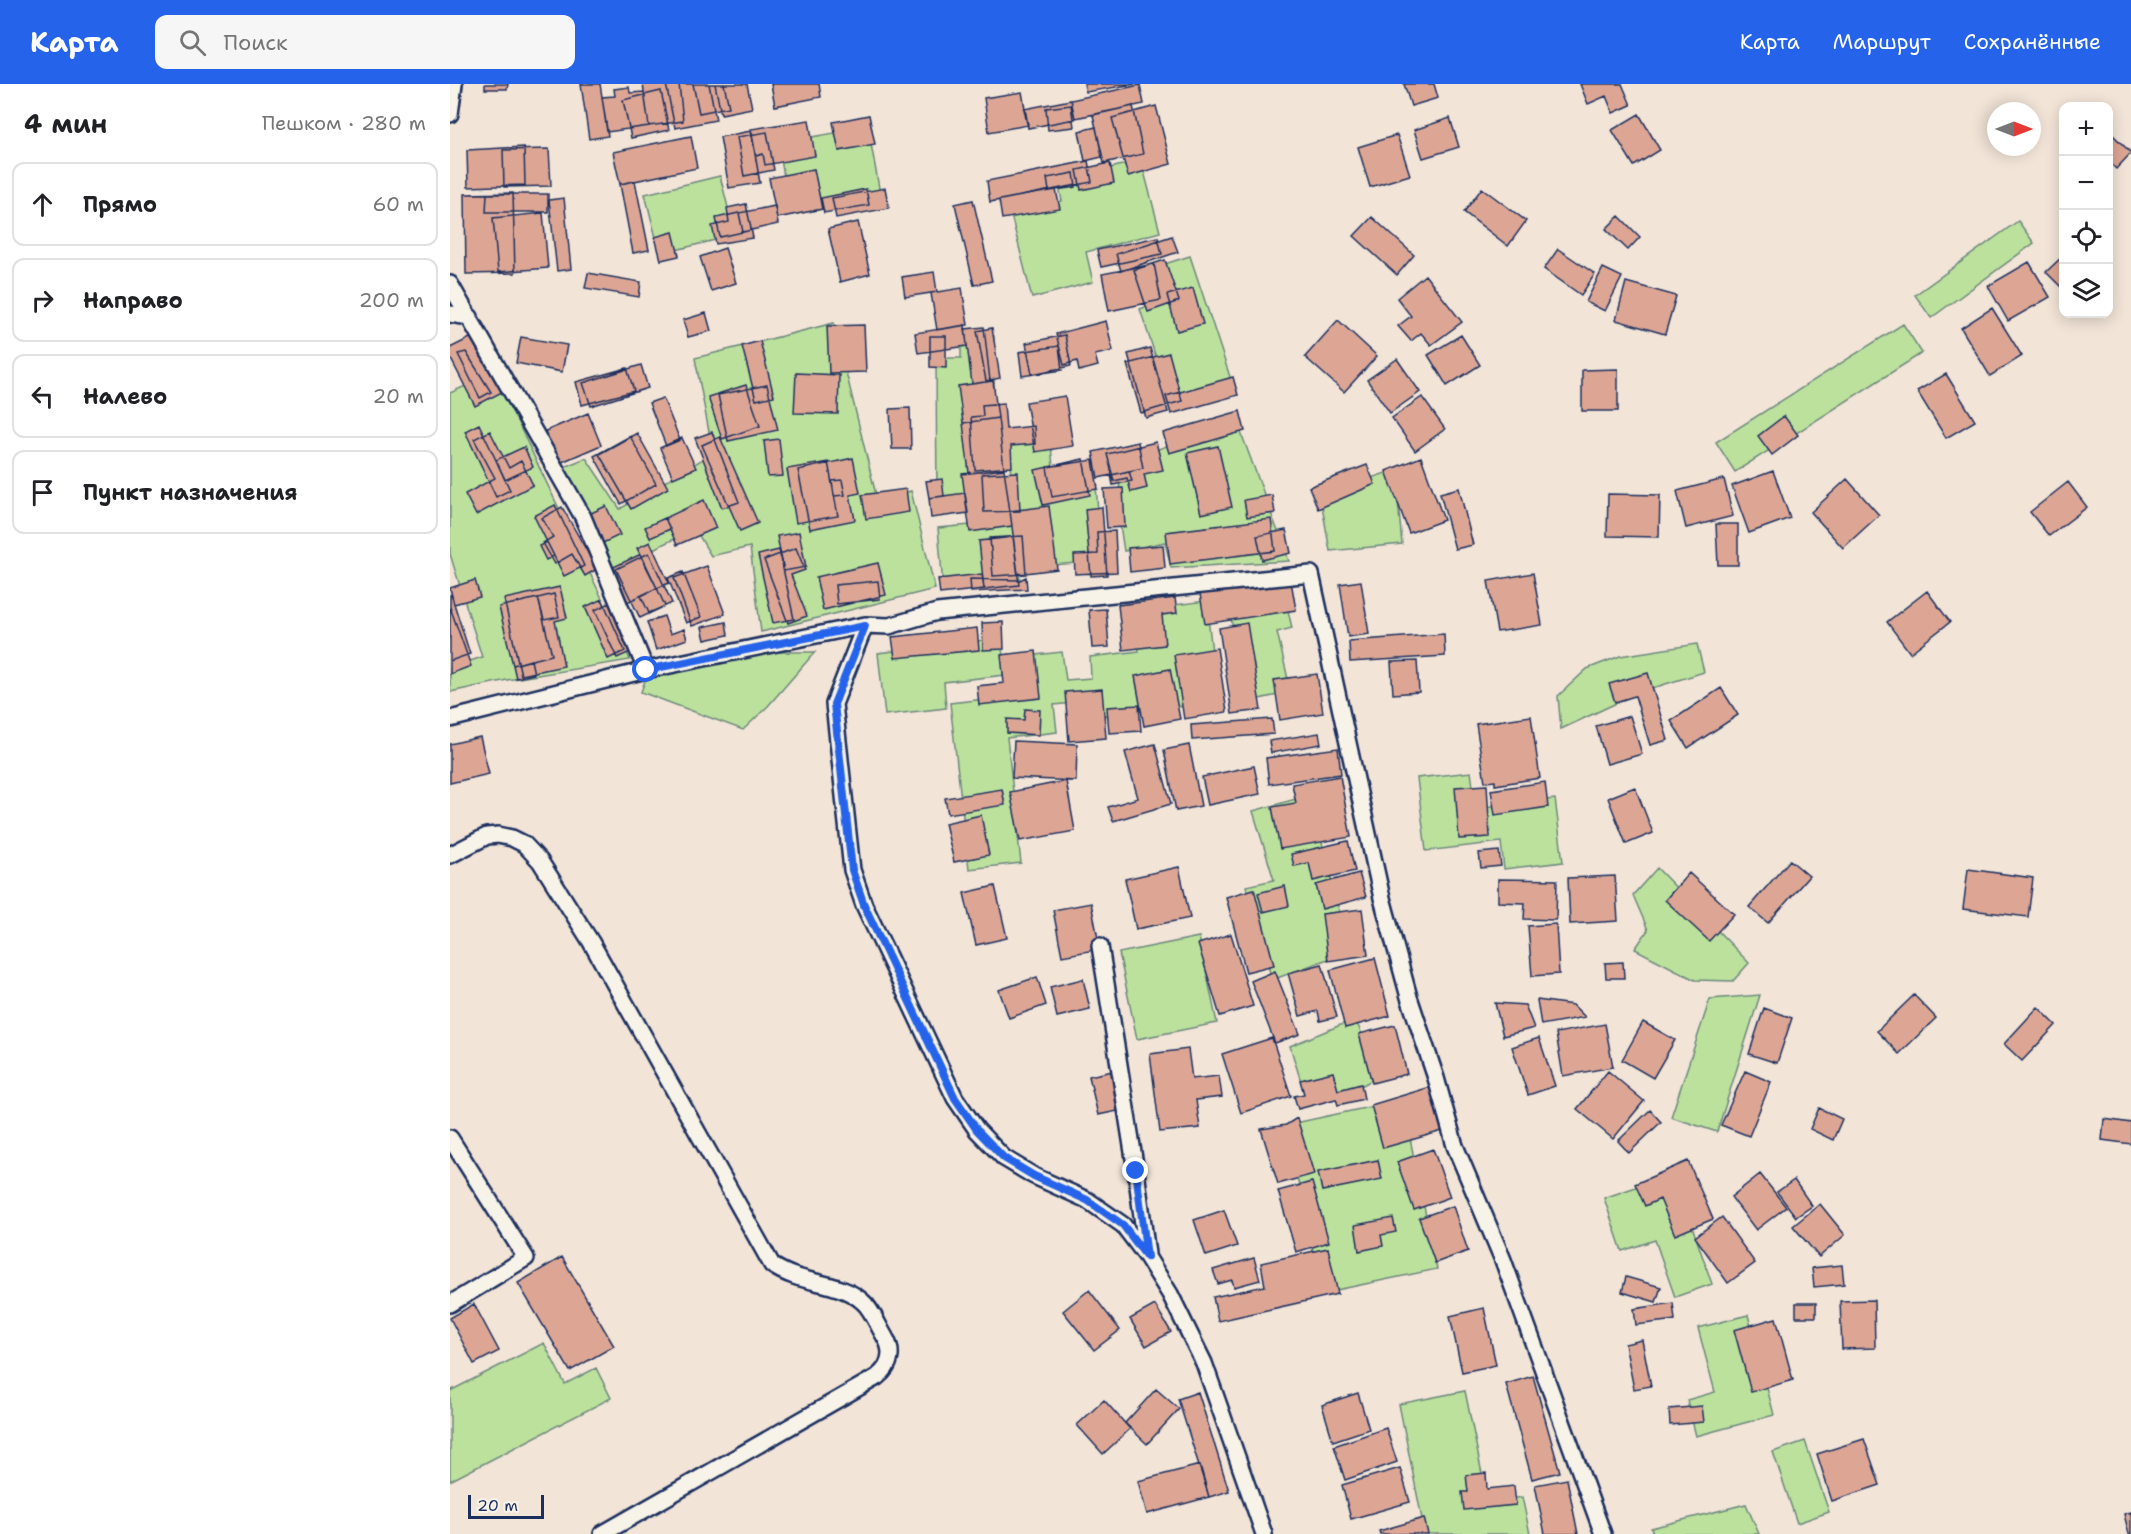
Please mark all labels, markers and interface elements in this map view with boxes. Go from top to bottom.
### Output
search box [155,15,575,69]
text: Карта [30,23,119,61]
icon: search [176,26,209,59]
text: Поиск [224,28,288,57]
text: Карта [1740,28,1800,56]
text: Маршрут [1833,28,1931,56]
text: Сохранённые [1964,28,2101,56]
north arrow [1987,102,2041,156]
map controls [2059,102,2113,318]
button: + [2059,102,2113,156]
text: 4 мин [24,106,107,141]
text: Пешком · 280 m [262,110,426,136]
button: − [2059,156,2113,210]
icon: ahead [26,188,59,221]
text: Прямо [83,190,157,219]
text: 60 m [372,191,424,217]
button: locate [2059,210,2113,264]
button: layers [2059,264,2113,318]
icon: right [26,284,59,317]
text: Направо [83,286,183,315]
text: 200 m [359,287,424,313]
icon: left [26,380,59,413]
text: Налево [83,382,167,411]
text: 20 m [373,383,424,409]
icon: arrive [26,476,59,509]
text: Пункт назначения [83,478,297,507]
route start [632,656,658,682]
route end [1122,1157,1148,1183]
scale bar [468,1492,544,1520]
text: 20 m [477,1495,518,1516]

